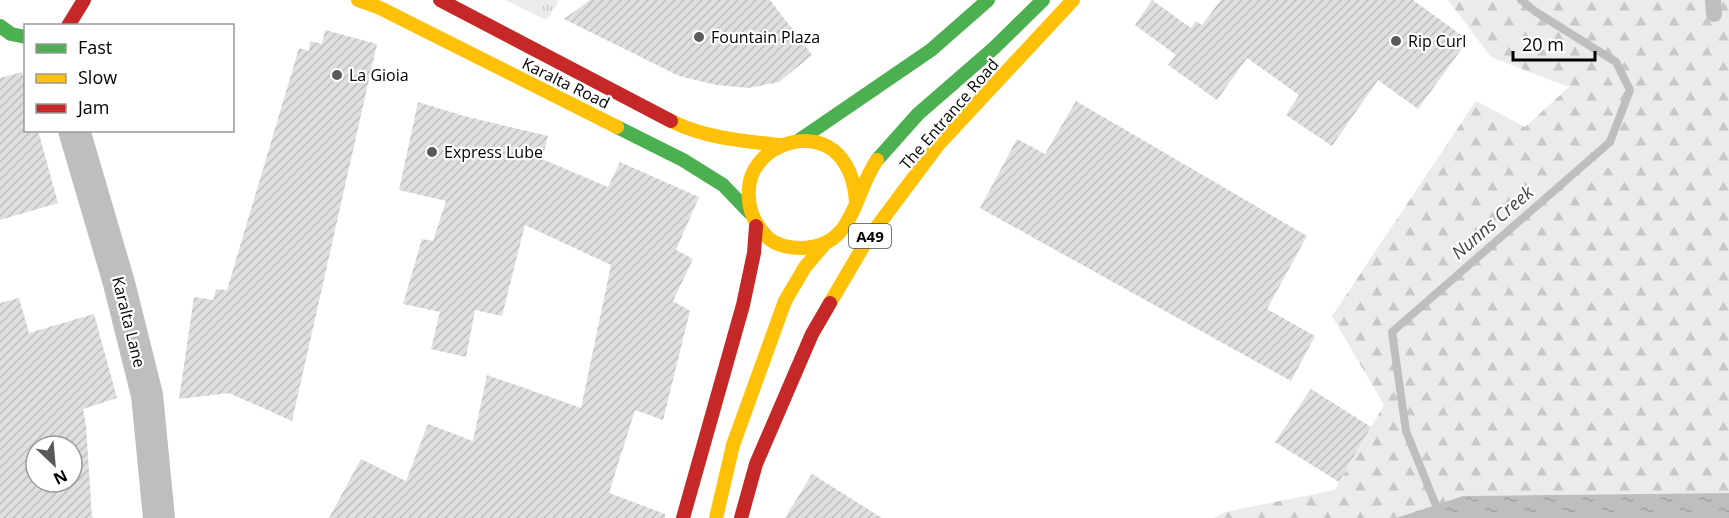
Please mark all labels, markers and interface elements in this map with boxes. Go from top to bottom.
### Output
legend [24,24,234,132]
scale bar [1513,24,1596,62]
place label: Fountain Plaza [711,26,820,48]
marker: Fountain Plaza [692,30,706,44]
place label: Rip Curl [1408,30,1466,52]
text: 20 m [1522,32,1564,56]
marker: Rip Curl [1389,34,1403,48]
text: Fast [78,35,112,59]
street label: Karalta Road [518,52,614,114]
street label: The Entrance Road [895,54,1003,174]
place label: La Gioia [349,64,409,86]
text: Slow [78,65,117,89]
marker: La Gioia [330,68,344,82]
text: Jam [76,95,110,119]
place label: Express Lube [444,141,543,163]
marker: Express Lube [425,145,439,159]
water label: Nunns Creek [1446,179,1539,264]
road number: A49 [849,224,891,248]
street label: Karalta Lane [107,274,151,370]
north arrow [24,434,84,494]
text: N [50,465,71,490]

